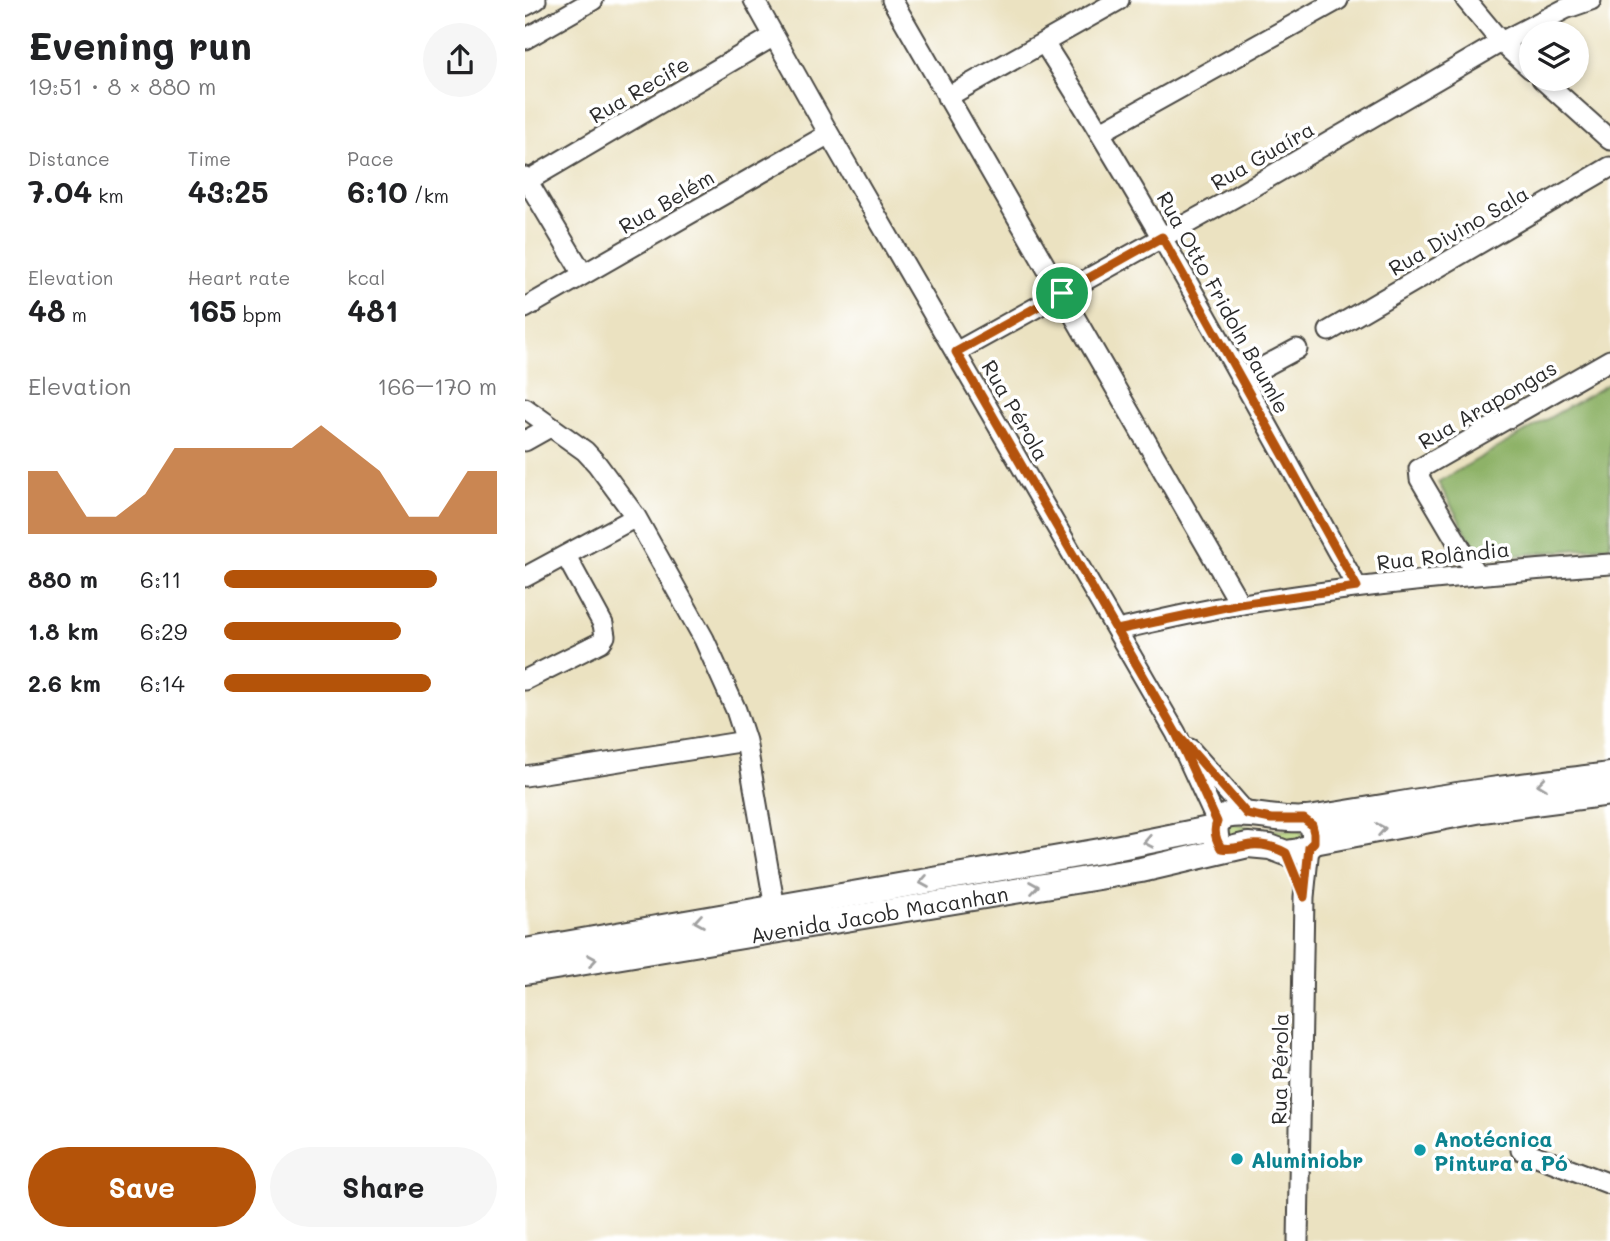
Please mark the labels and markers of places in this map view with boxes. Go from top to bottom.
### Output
pin [1032,263,1092,323]
place label: Anotécnica Pintura a Pó [1434,1125,1568,1176]
marker: Anotécnica Pintura a Pó [1412,1142,1428,1158]
place label: Aluminiobr [1251,1146,1363,1173]
marker: Aluminiobr [1229,1151,1245,1167]

